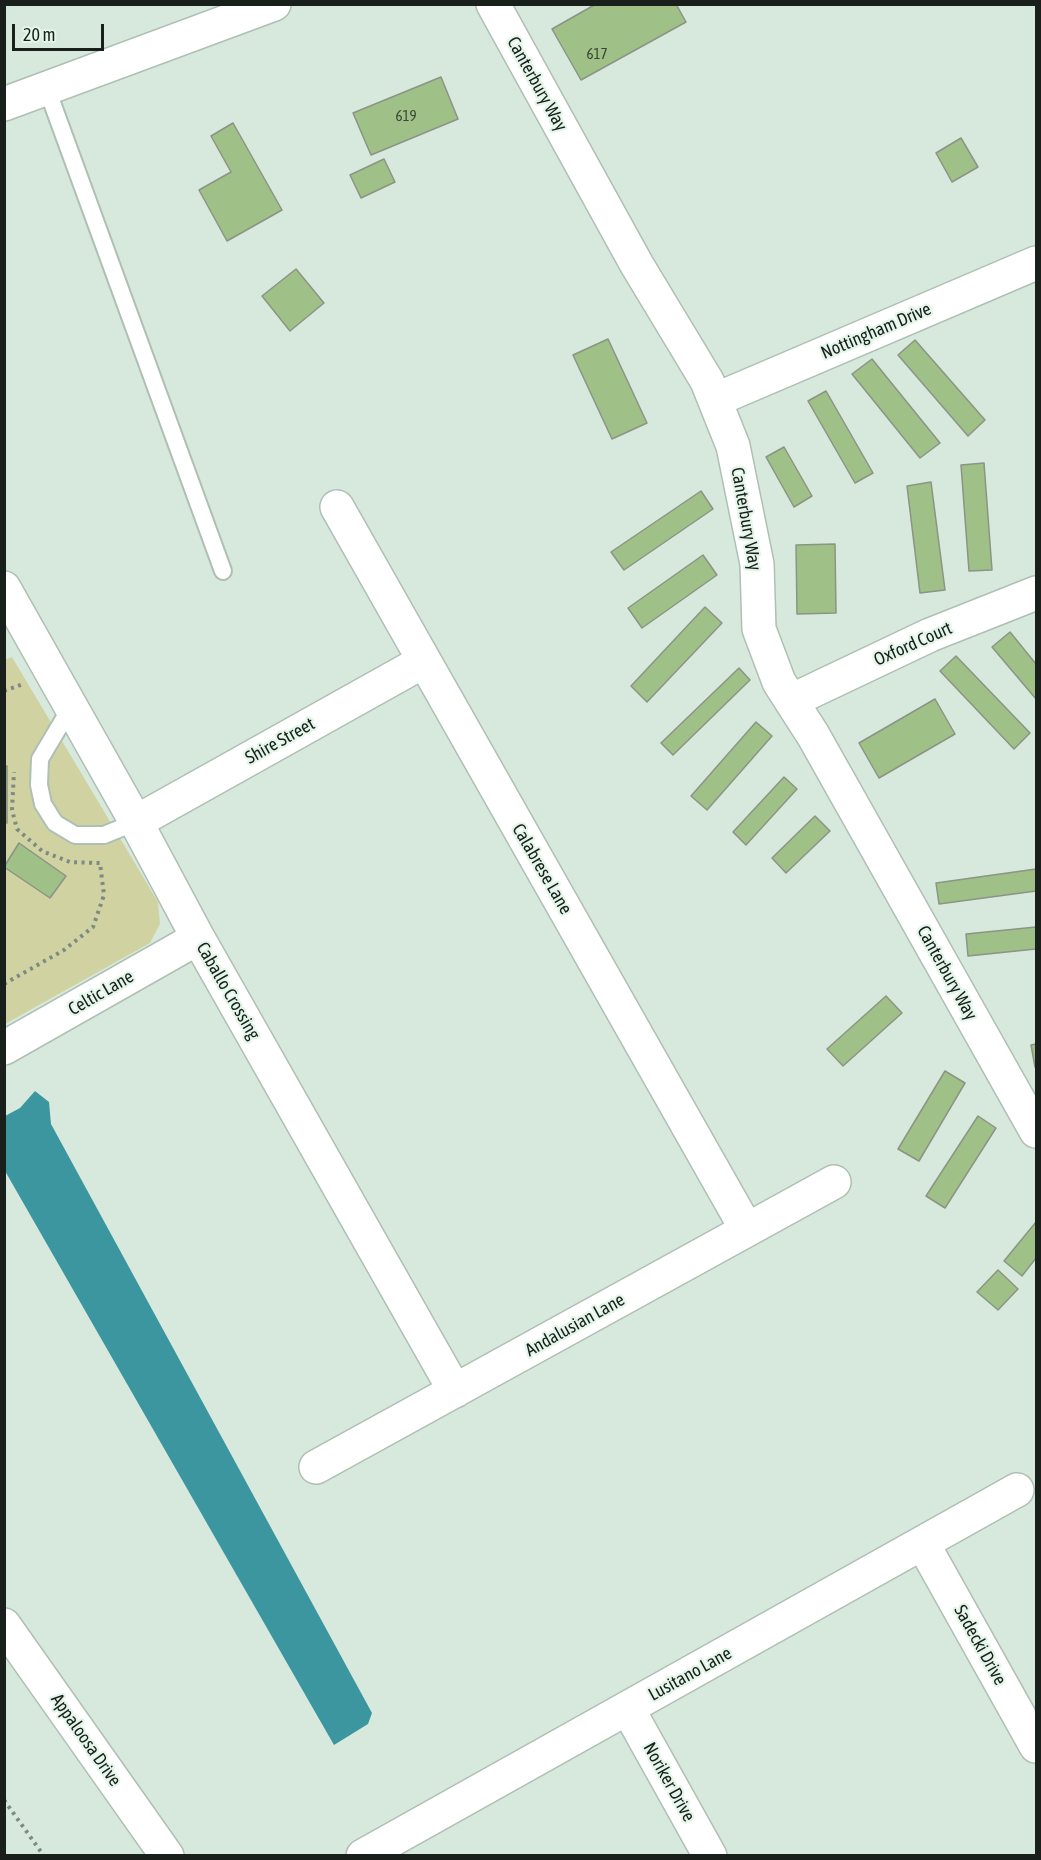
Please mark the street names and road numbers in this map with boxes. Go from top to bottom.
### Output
street label: Canterbury Way [502,33,572,135]
street label: Nottingham Drive [818,298,934,364]
street label: Canterbury Way [726,466,766,572]
street label: Oxford Court [871,617,955,671]
street label: Shire Street [242,713,318,769]
street label: Calabrese Lane [507,820,577,918]
street label: Canterbury Way [912,922,982,1024]
street label: Caballo Crossing [191,938,265,1044]
street label: Celtic Lane [65,966,137,1020]
street label: Andalusian Lane [522,1289,628,1361]
street label: Sadecki Drive [949,1601,1011,1689]
street label: Lusitano Lane [645,1642,735,1706]
street label: Appaloosa Drive [46,1690,126,1790]
street label: Noriker Drive [638,1739,700,1825]

